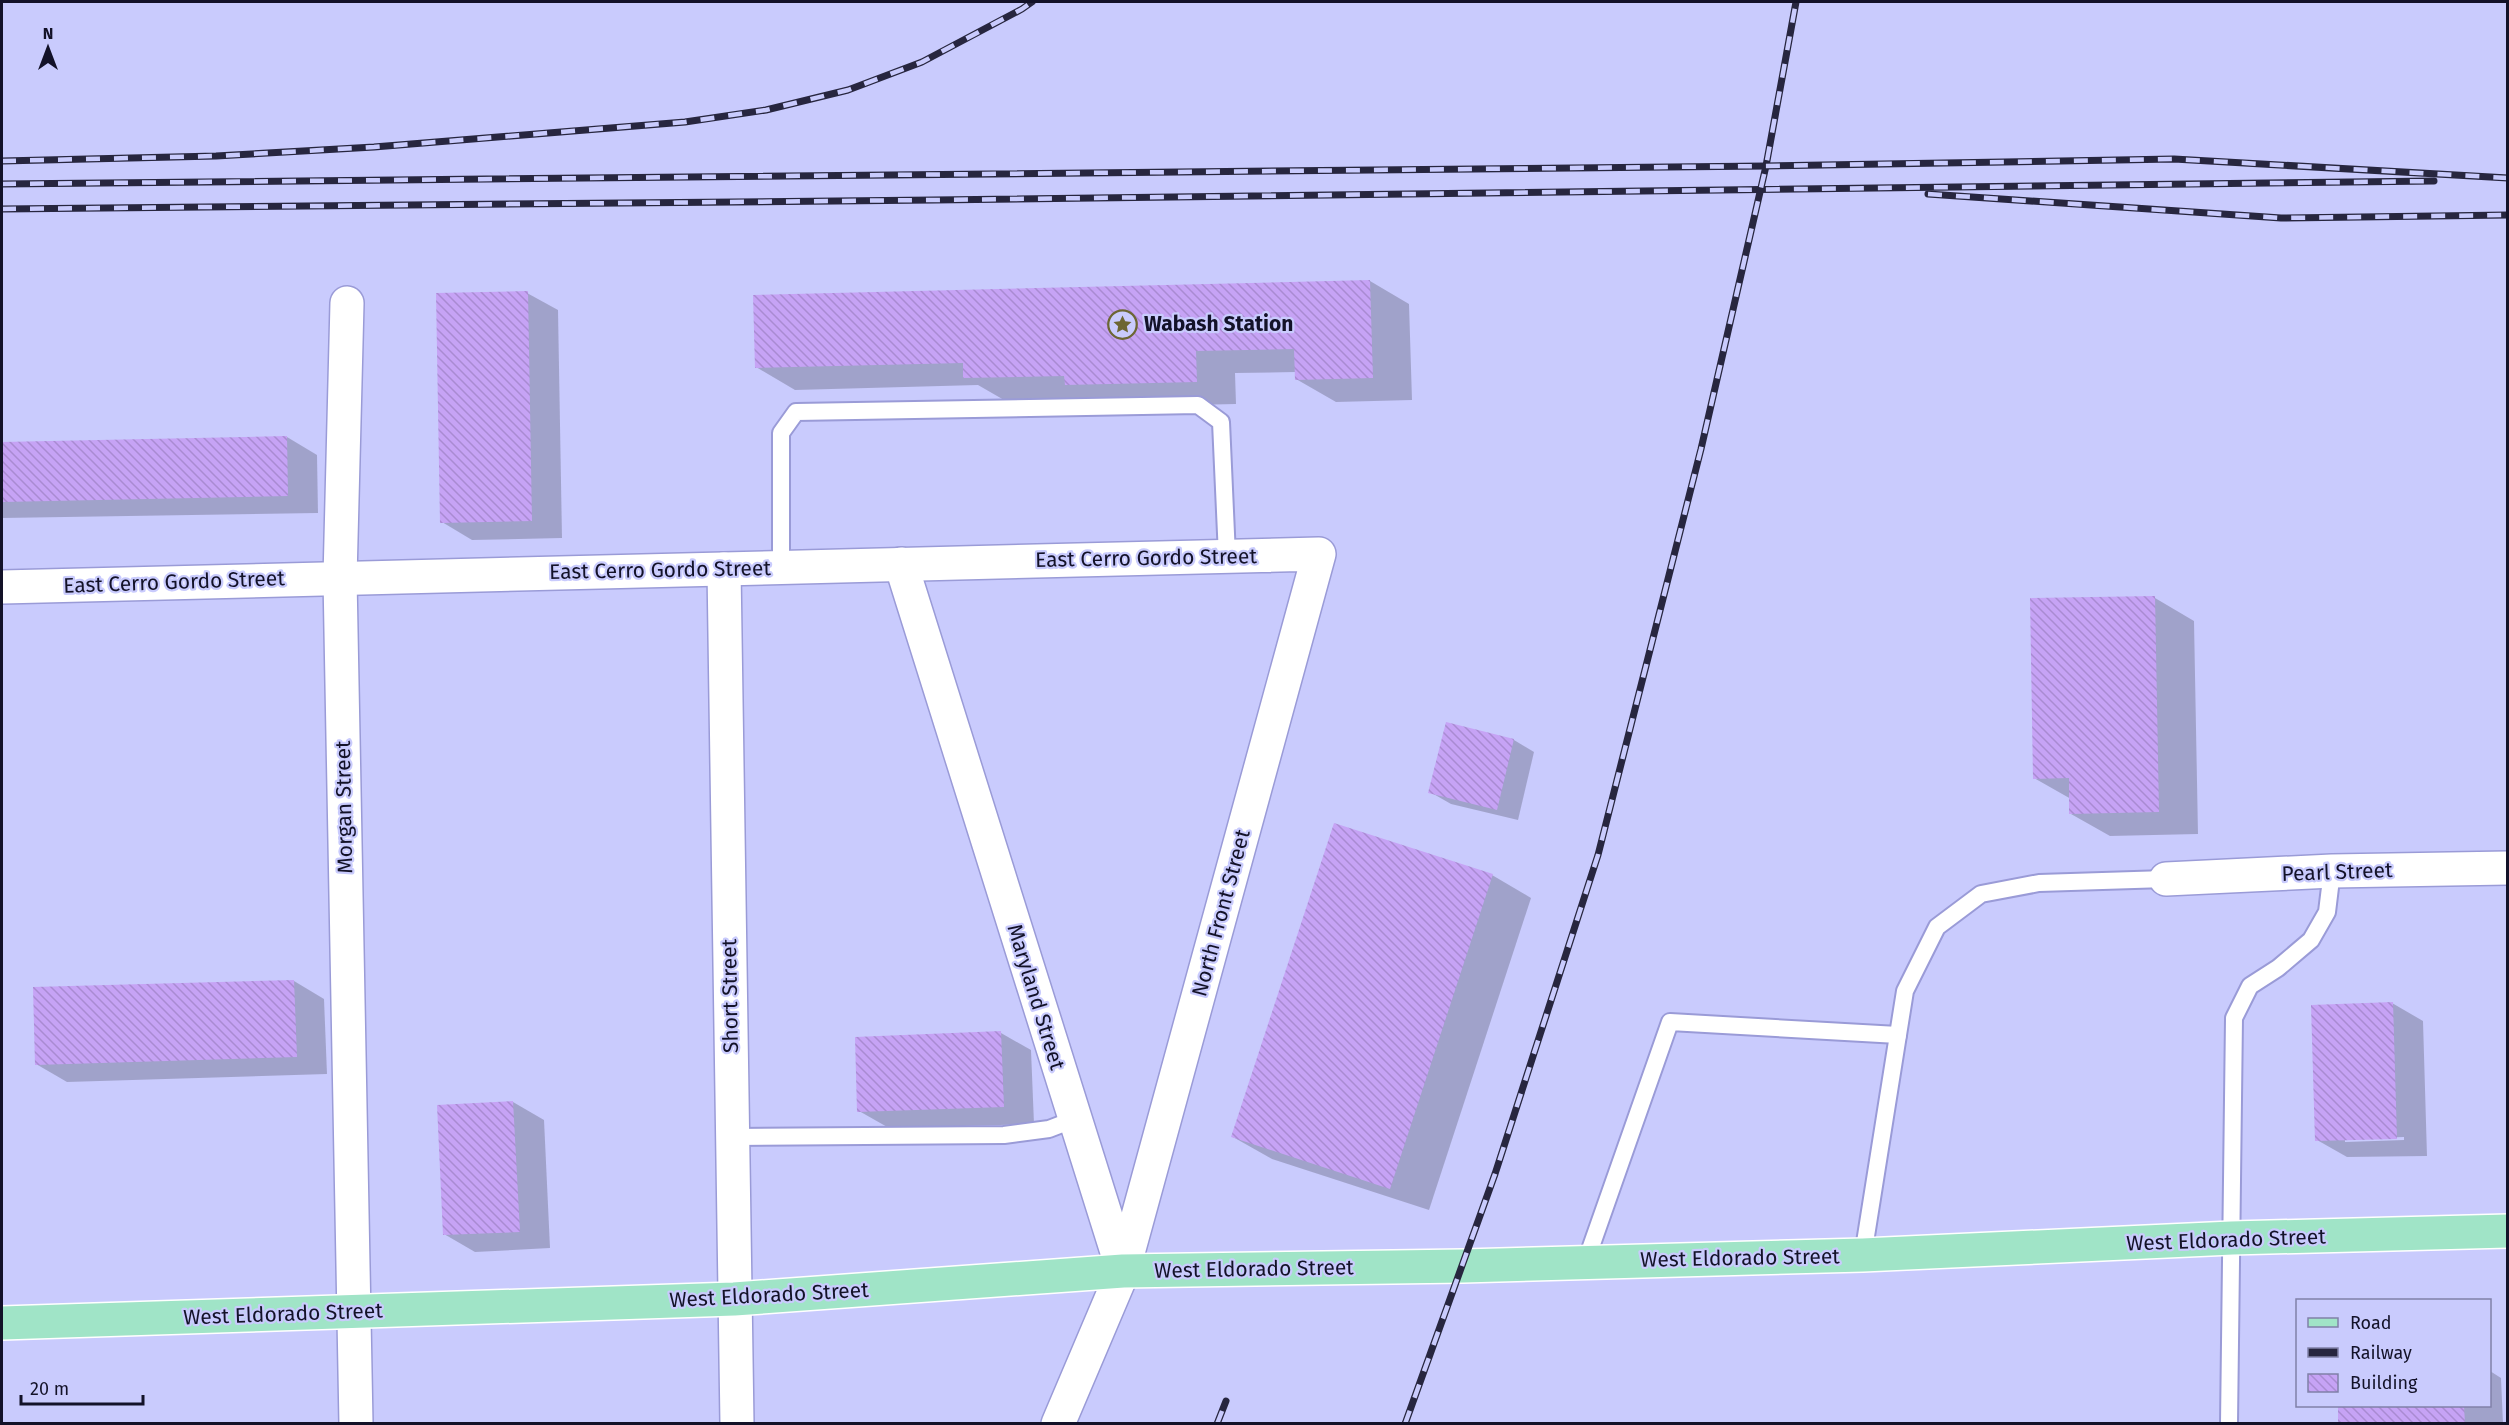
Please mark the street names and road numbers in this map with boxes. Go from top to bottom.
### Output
street label: East Cerro Gordo Street [1035,543,1257,573]
street label: East Cerro Gordo Street [549,555,771,585]
street label: East Cerro Gordo Street [63,565,286,599]
street label: Morgan Street [330,740,358,874]
street label: North Front Street [1186,826,1256,999]
street label: Pearl Street [2281,857,2393,887]
street label: Maryland Street [1001,921,1071,1073]
street label: Short Street [716,938,744,1053]
street label: West Eldorado Street [2126,1224,2327,1256]
street label: West Eldorado Street [1640,1243,1840,1273]
street label: West Eldorado Street [1154,1254,1354,1284]
street label: West Eldorado Street [669,1277,870,1313]
street label: West Eldorado Street [183,1298,384,1330]

